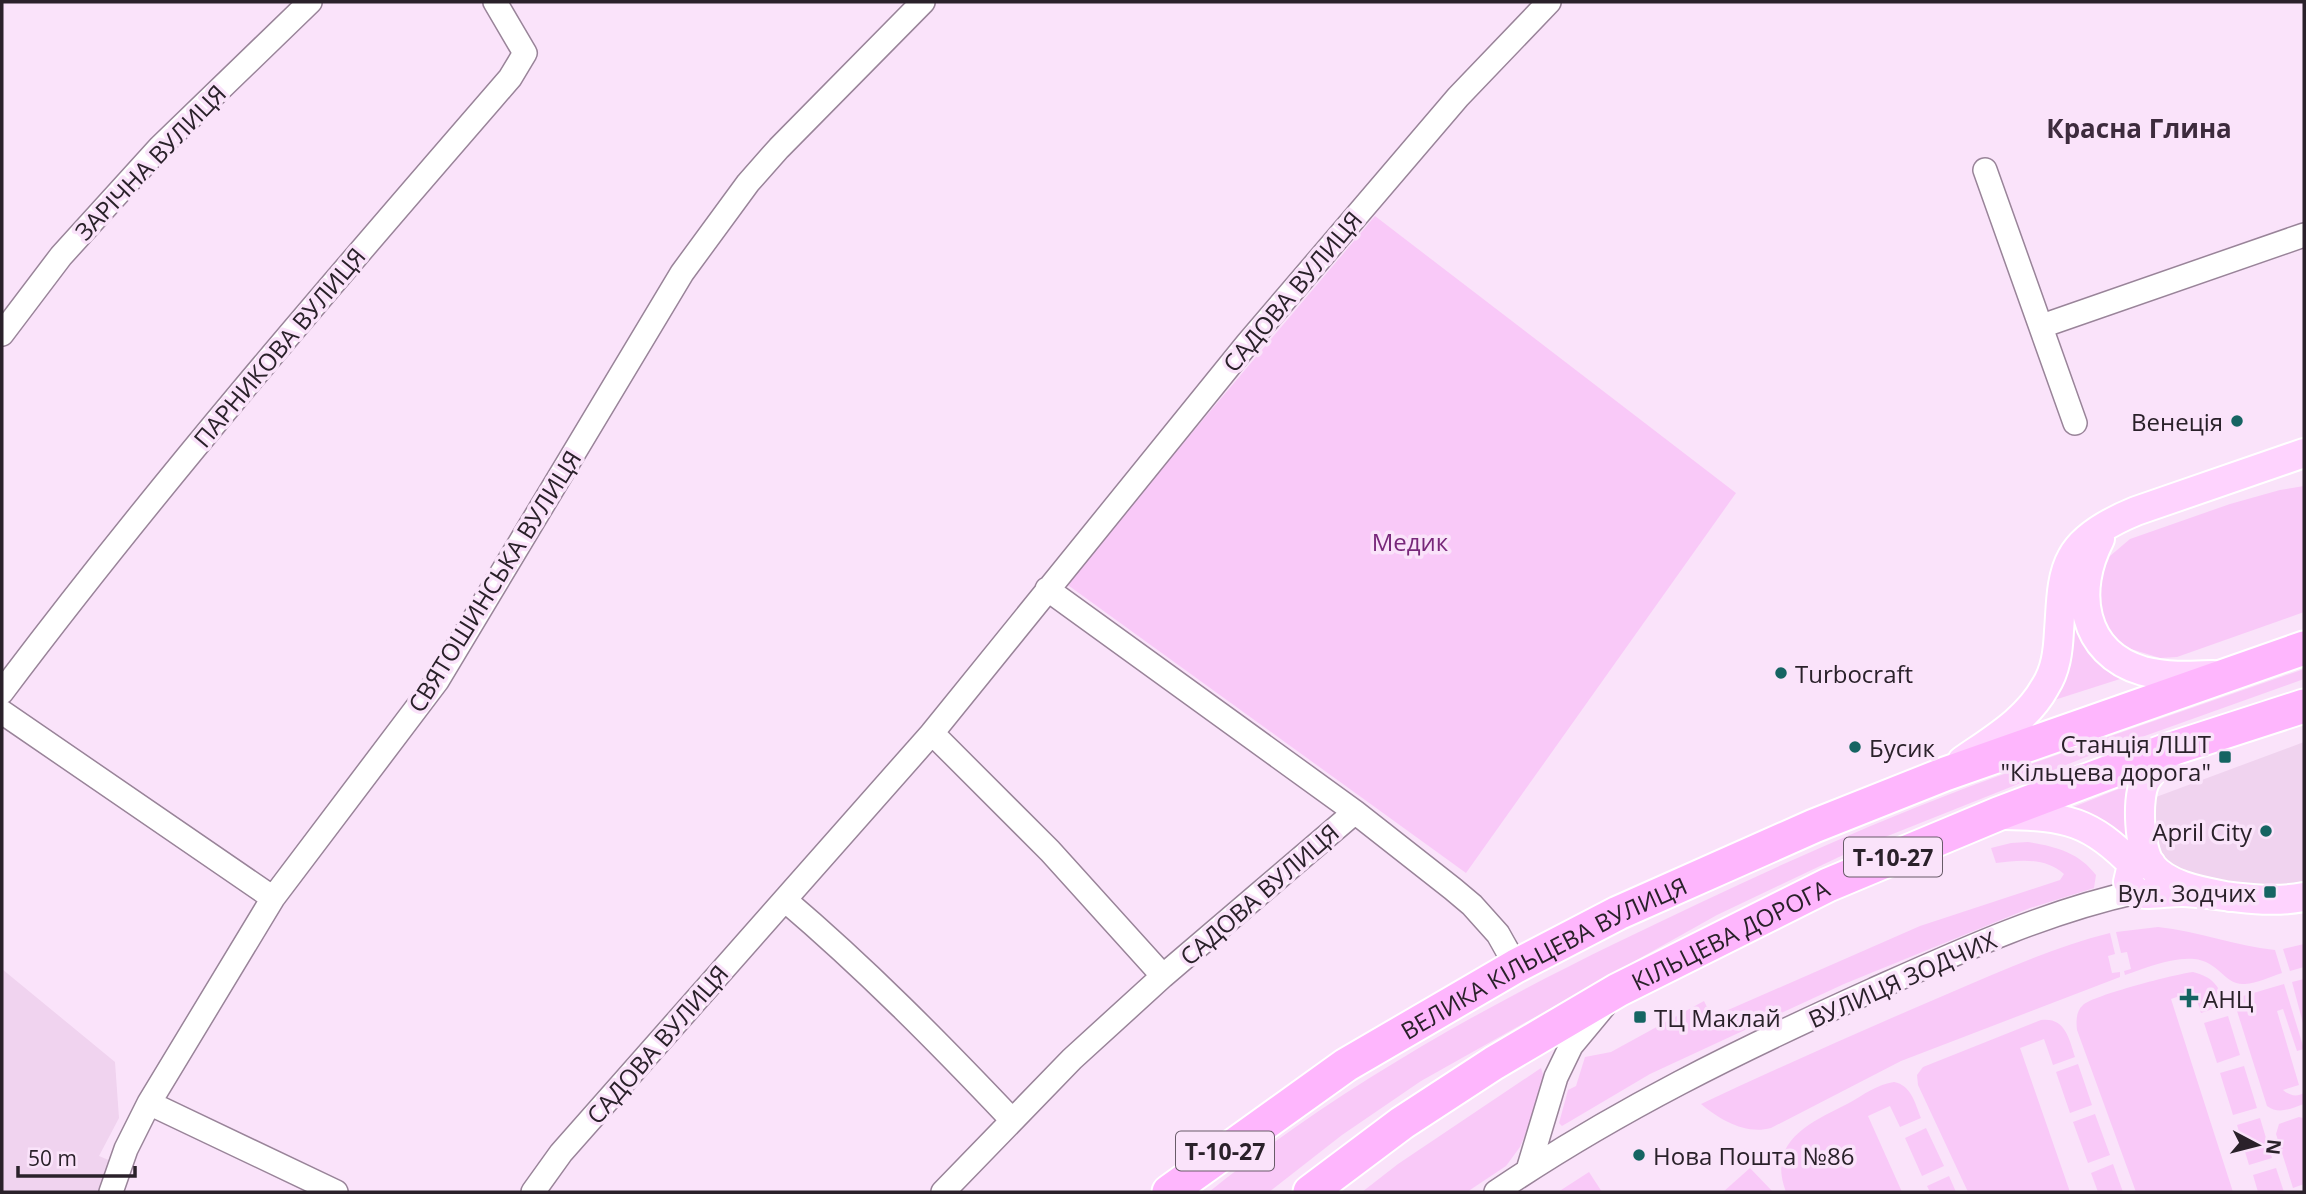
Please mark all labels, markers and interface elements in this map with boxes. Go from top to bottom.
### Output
street label: ЗАРІЧНА ВУЛИЦЯ [67,77,233,247]
district label: Красна Глина [2046,110,2232,146]
street label: САДОВА ВУЛИЦЯ [1215,204,1369,378]
street label: ПАРНИКОВА ВУЛИЦЯ [186,240,372,454]
place label: Венеція [2131,405,2223,438]
marker: Венеція [2229,413,2245,429]
street label: СВЯТОШИНСЬКА ВУЛИЦЯ [400,444,588,718]
park label: Медик [1372,525,1449,558]
place label: Turbocraft [1795,657,1913,690]
marker: Turbocraft [1773,665,1789,681]
place label: Станція ЛШТ "Кільцева дорога" [2000,727,2211,788]
place label: Бусик [1869,731,1935,764]
marker: Бусик [1847,739,1863,755]
marker: Станція ЛШТ "Кільцева дорога" [2217,749,2233,765]
place label: April City [2152,815,2253,848]
street label: САДОВА ВУЛИЦЯ [1172,816,1346,972]
marker: April City [2258,823,2274,839]
road number: Т-10-27 [1844,838,1942,876]
street label: ВЕЛИКА КІЛЬЦЕВА ВУЛИЦЯ [1394,868,1692,1046]
street label: КІЛЬЦЕВА ДОРОГА [1625,870,1835,997]
place label: Вул. Зодчих [2118,876,2256,909]
marker: Вул. Зодчих [2262,884,2278,900]
street label: ВУЛИЦЯ ЗОДЧИХ [1803,923,2001,1035]
street label: САДОВА ВУЛИЦЯ [579,957,735,1131]
place label: АНЦ [2203,982,2254,1015]
marker: АНЦ [2181,990,2197,1006]
place label: ТЦ Маклай [1654,1001,1781,1034]
marker: ТЦ Маклай [1632,1009,1648,1025]
north arrow [2222,1110,2292,1180]
road number: Т-10-27 [1176,1132,1274,1170]
scale bar [18,1134,135,1178]
text: N [2260,1138,2288,1156]
place label: Нова Пошта №86 [1653,1139,1855,1172]
text: 50 m [28,1144,77,1172]
marker: Нова Пошта №86 [1631,1147,1647,1163]

